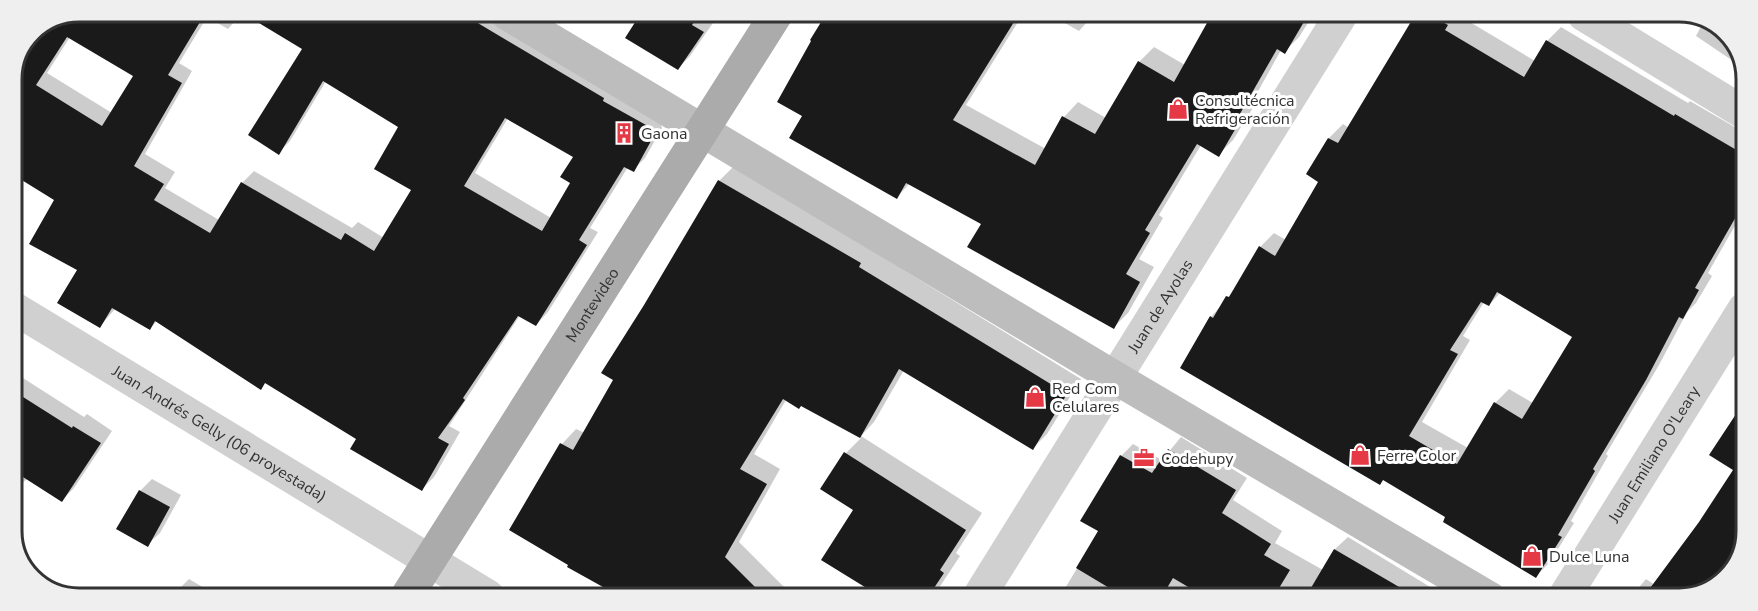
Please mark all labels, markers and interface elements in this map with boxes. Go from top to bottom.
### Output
place label: Consultécnica Refrigeración [1195,90,1295,130]
shop icon: Consultécnica Refrigeración [1166,97,1190,121]
building icon: Gaona [612,121,636,145]
place label: Gaona [641,123,688,145]
street label: Juan de Ayolas [1123,255,1198,359]
street label: Montevideo [561,264,625,347]
street label: Juan Andrés Gelly (06 proyestada) [107,360,331,508]
place label: Red Com Celulares [1052,378,1119,418]
street label: Juan Emiliano O'Leary [1603,381,1706,528]
shop icon: Red Com Celulares [1023,385,1047,409]
shop icon: Ferre Color [1348,443,1372,467]
place label: Ferre Color [1377,445,1457,467]
office icon: Codehupy [1132,446,1156,470]
place label: Codehupy [1161,448,1234,470]
shop icon: Dulce Luna [1520,544,1544,568]
place label: Dulce Luna [1549,546,1629,568]

